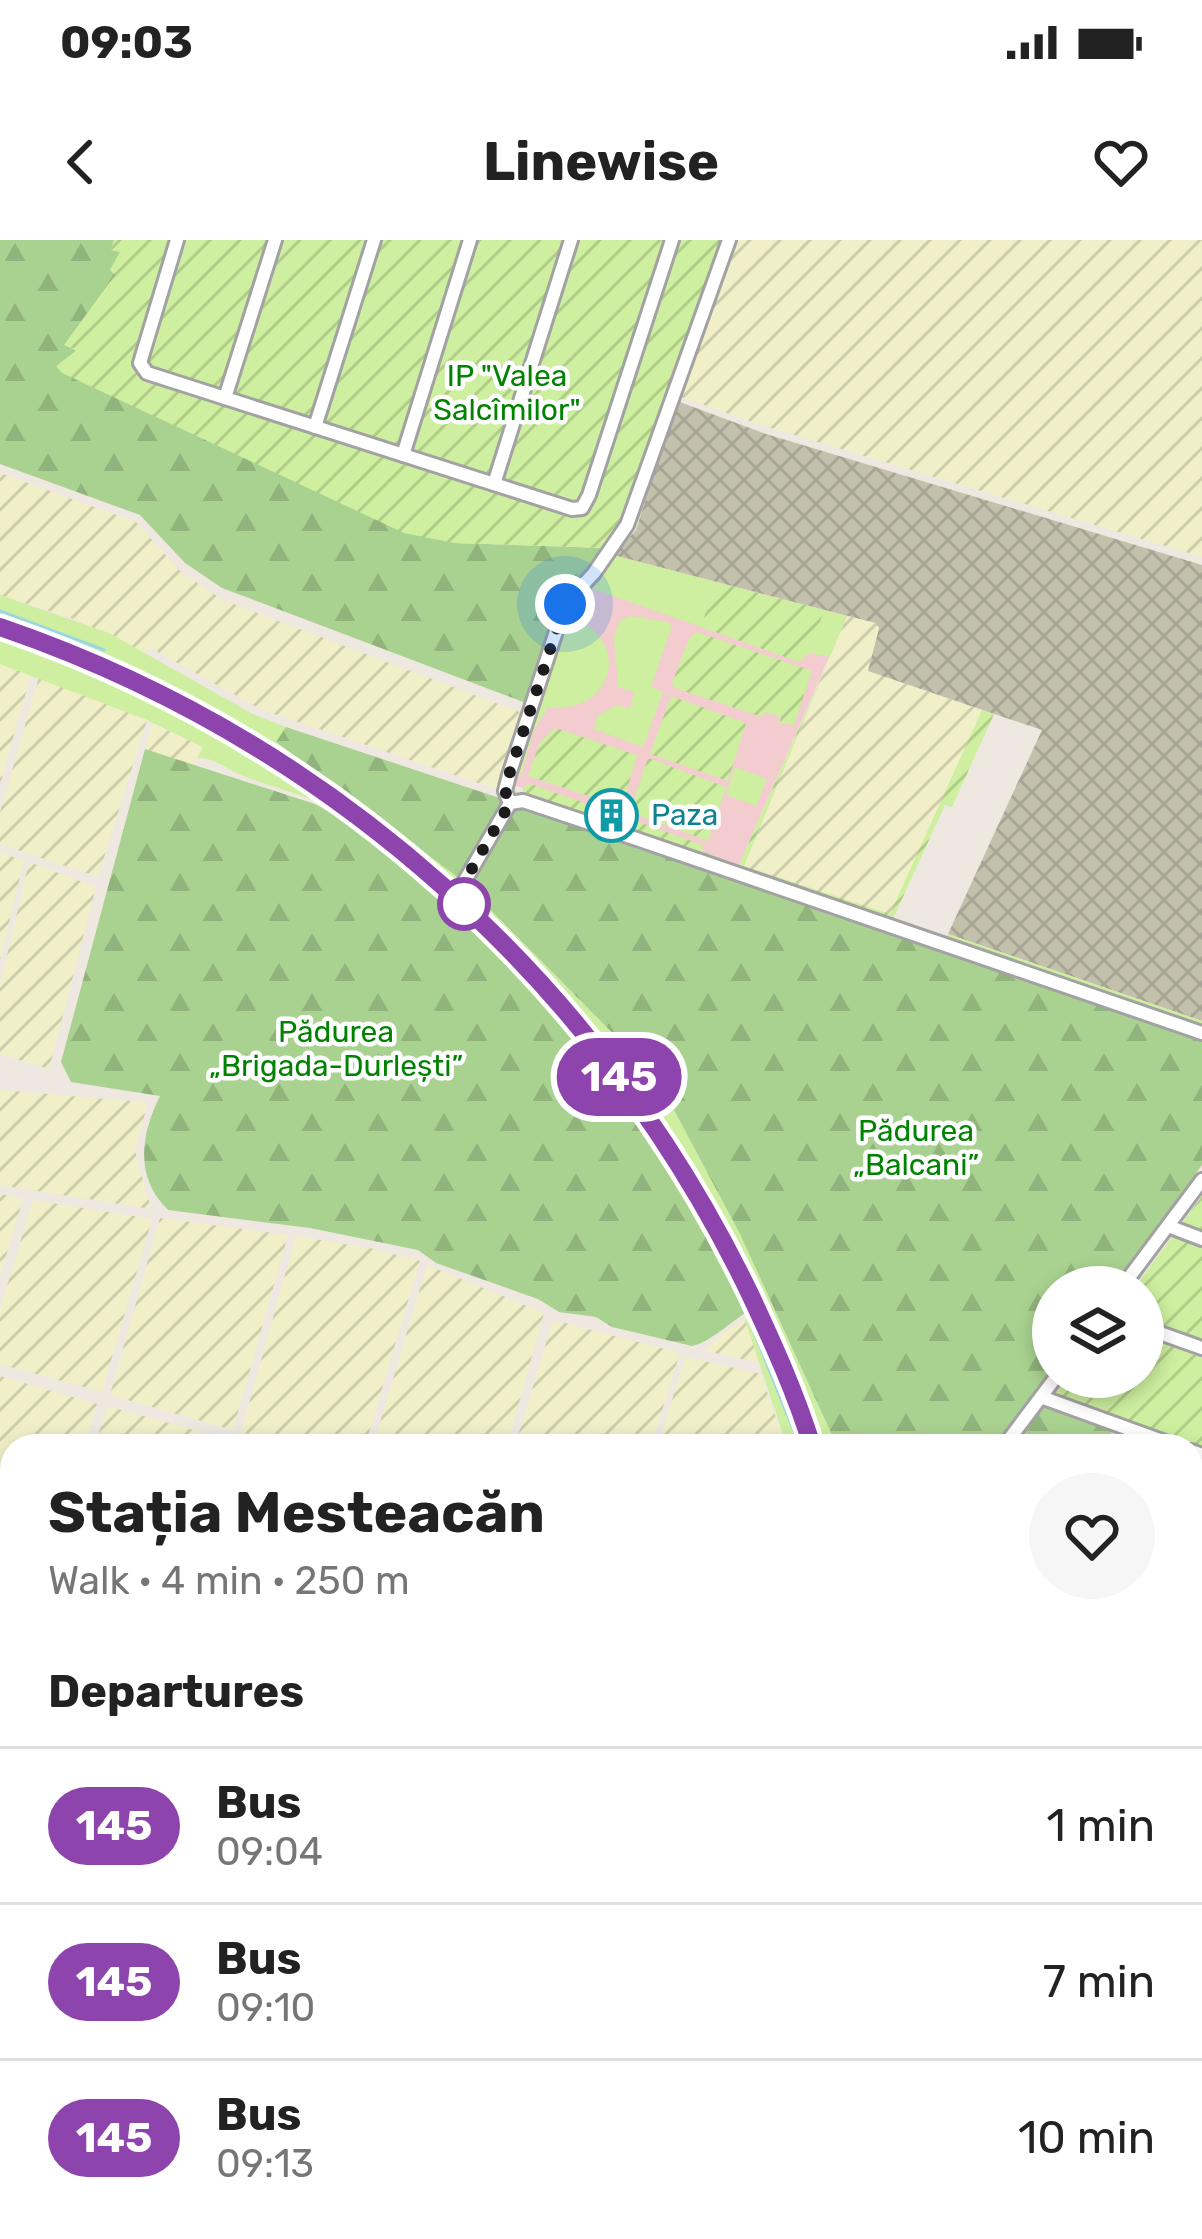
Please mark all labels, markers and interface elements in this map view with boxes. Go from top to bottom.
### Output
text: 09:03 [60,16,193,69]
icon: back [48,129,114,195]
icon: heart [1088,129,1154,195]
text: Linewise [483,130,719,194]
park label: IP "Valea Salcîmilor" [433,358,581,428]
your location [535,574,595,634]
building icon: Paza [584,787,640,843]
place label: Paza [651,797,718,833]
unlabelled marker [439,879,489,929]
park label: Pădurea „Brigada-Durlești” [209,1014,463,1084]
line badge: 145 [550,1038,688,1116]
text: 145 [581,1052,657,1102]
park label: Pădurea „Balcani” [853,1113,979,1183]
map controls [1032,1266,1164,1398]
button: layers [1032,1266,1164,1398]
button: heart [1029,1473,1155,1599]
text: Stația Mesteacăn [48,1479,545,1546]
text: Walk · 4 min · 250 m [48,1558,410,1604]
text: Departures [48,1665,304,1718]
text: Bus [216,1776,301,1829]
text: 1 min [1047,1799,1155,1852]
text: 145 [76,1801,152,1851]
text: 09:04 [216,1829,323,1875]
text: Bus [216,1932,301,1985]
text: 7 min [1043,1955,1155,2008]
text: 145 [76,1957,152,2007]
text: 09:10 [216,1985,315,2031]
text: Bus [216,2088,301,2141]
text: 10 min [1018,2111,1155,2164]
text: 145 [76,2113,152,2163]
text: 09:13 [216,2141,314,2187]

